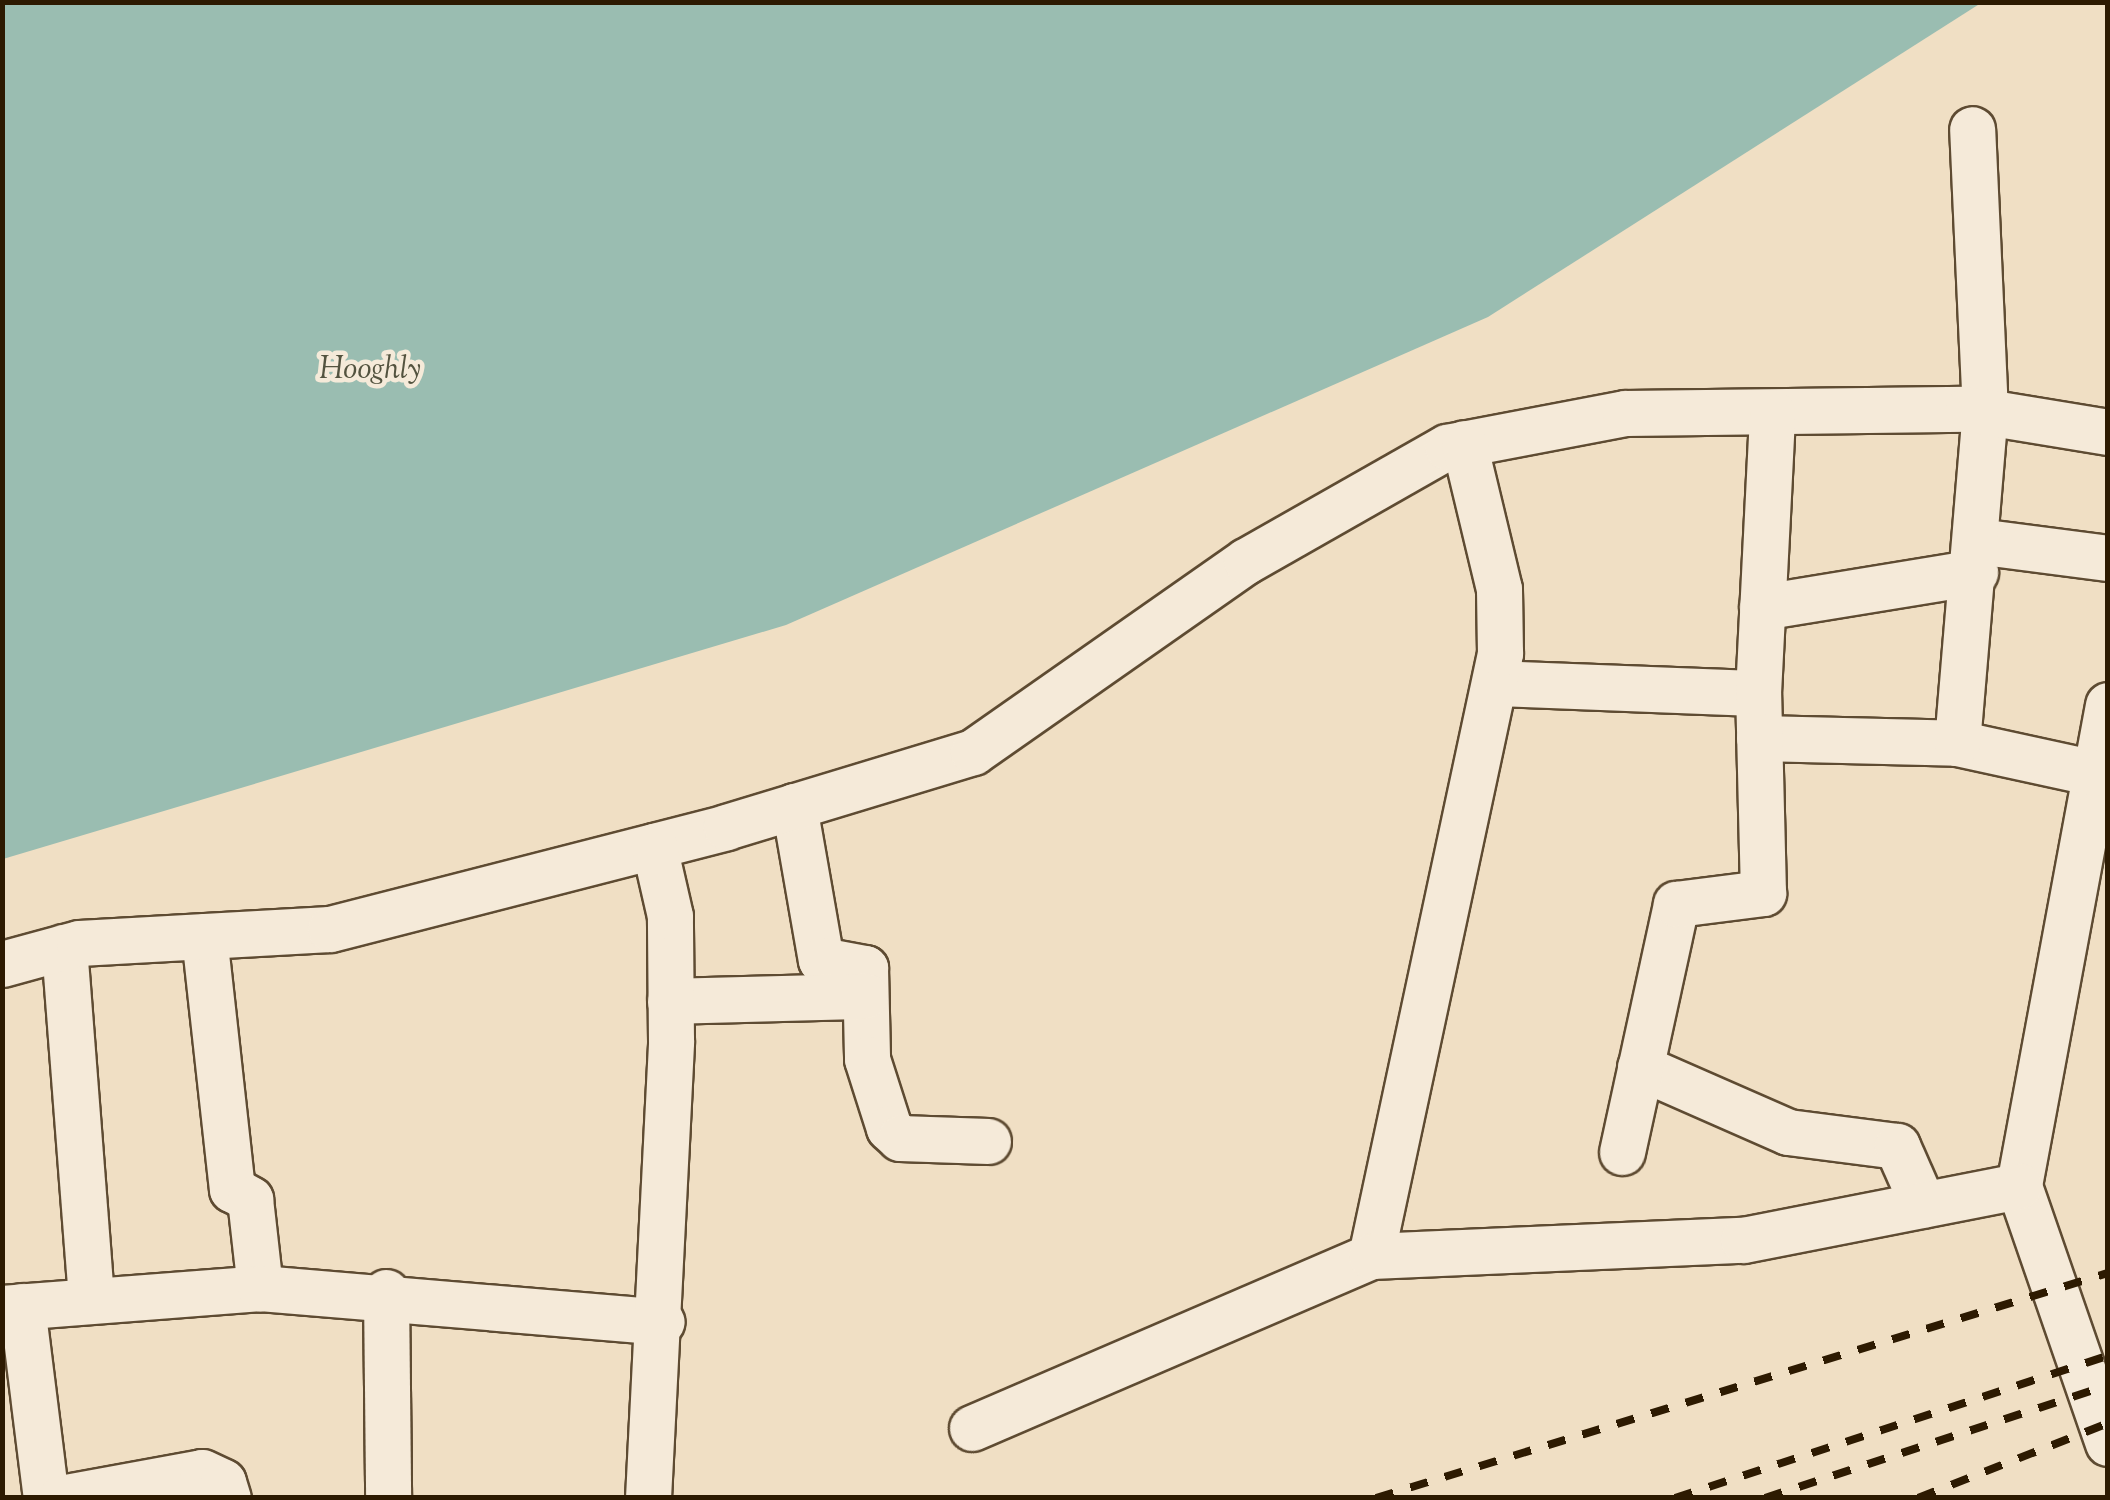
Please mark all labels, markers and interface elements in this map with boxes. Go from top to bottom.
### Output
water label: Hooghly [319,351,421,389]

